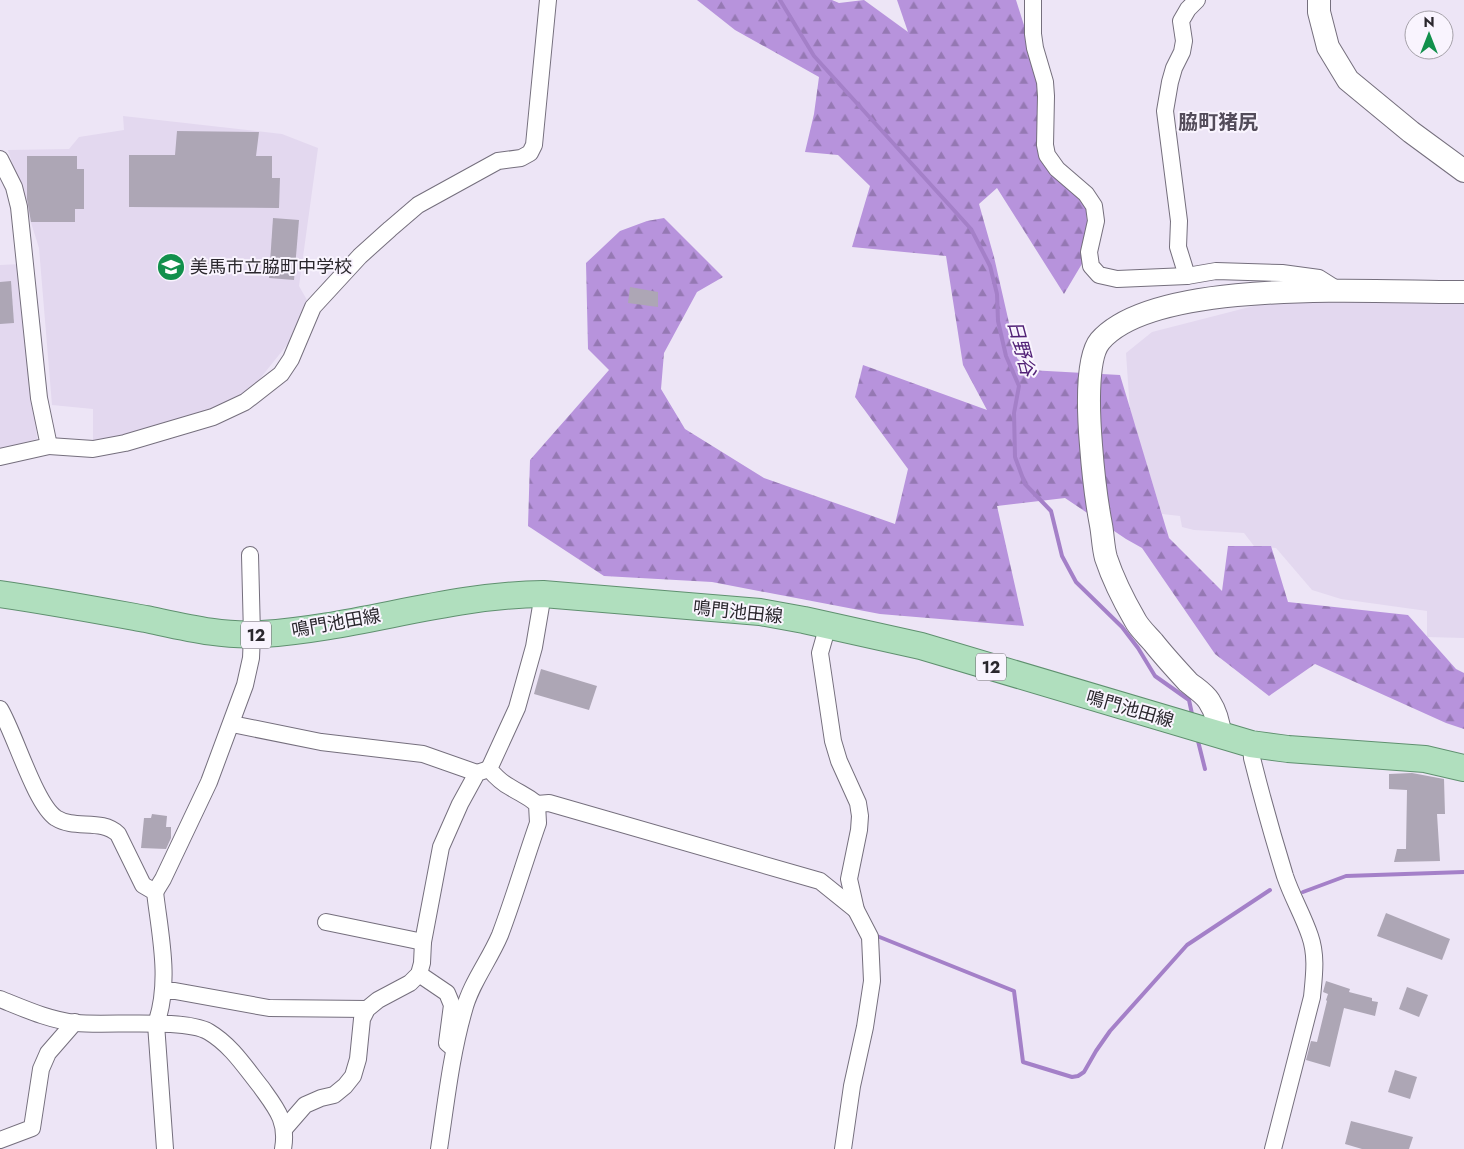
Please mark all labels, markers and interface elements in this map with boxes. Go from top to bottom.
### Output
north arrow [1404,10,1454,60]
text: N [1423,12,1435,32]
district label: 脇町猪尻 [1178,108,1258,137]
school or university icon: 美馬市立脇町中学校 [156,252,186,282]
place label: 美馬市立脇町中学校 [190,254,352,280]
water label: 日野谷 [1001,317,1042,381]
street label: 鳴門池田線 [692,594,784,630]
street label: 鳴門池田線 [289,602,383,644]
road number: 12 [241,622,271,648]
road number: 12 [976,654,1006,680]
street label: 鳴門池田線 [1083,684,1177,734]

